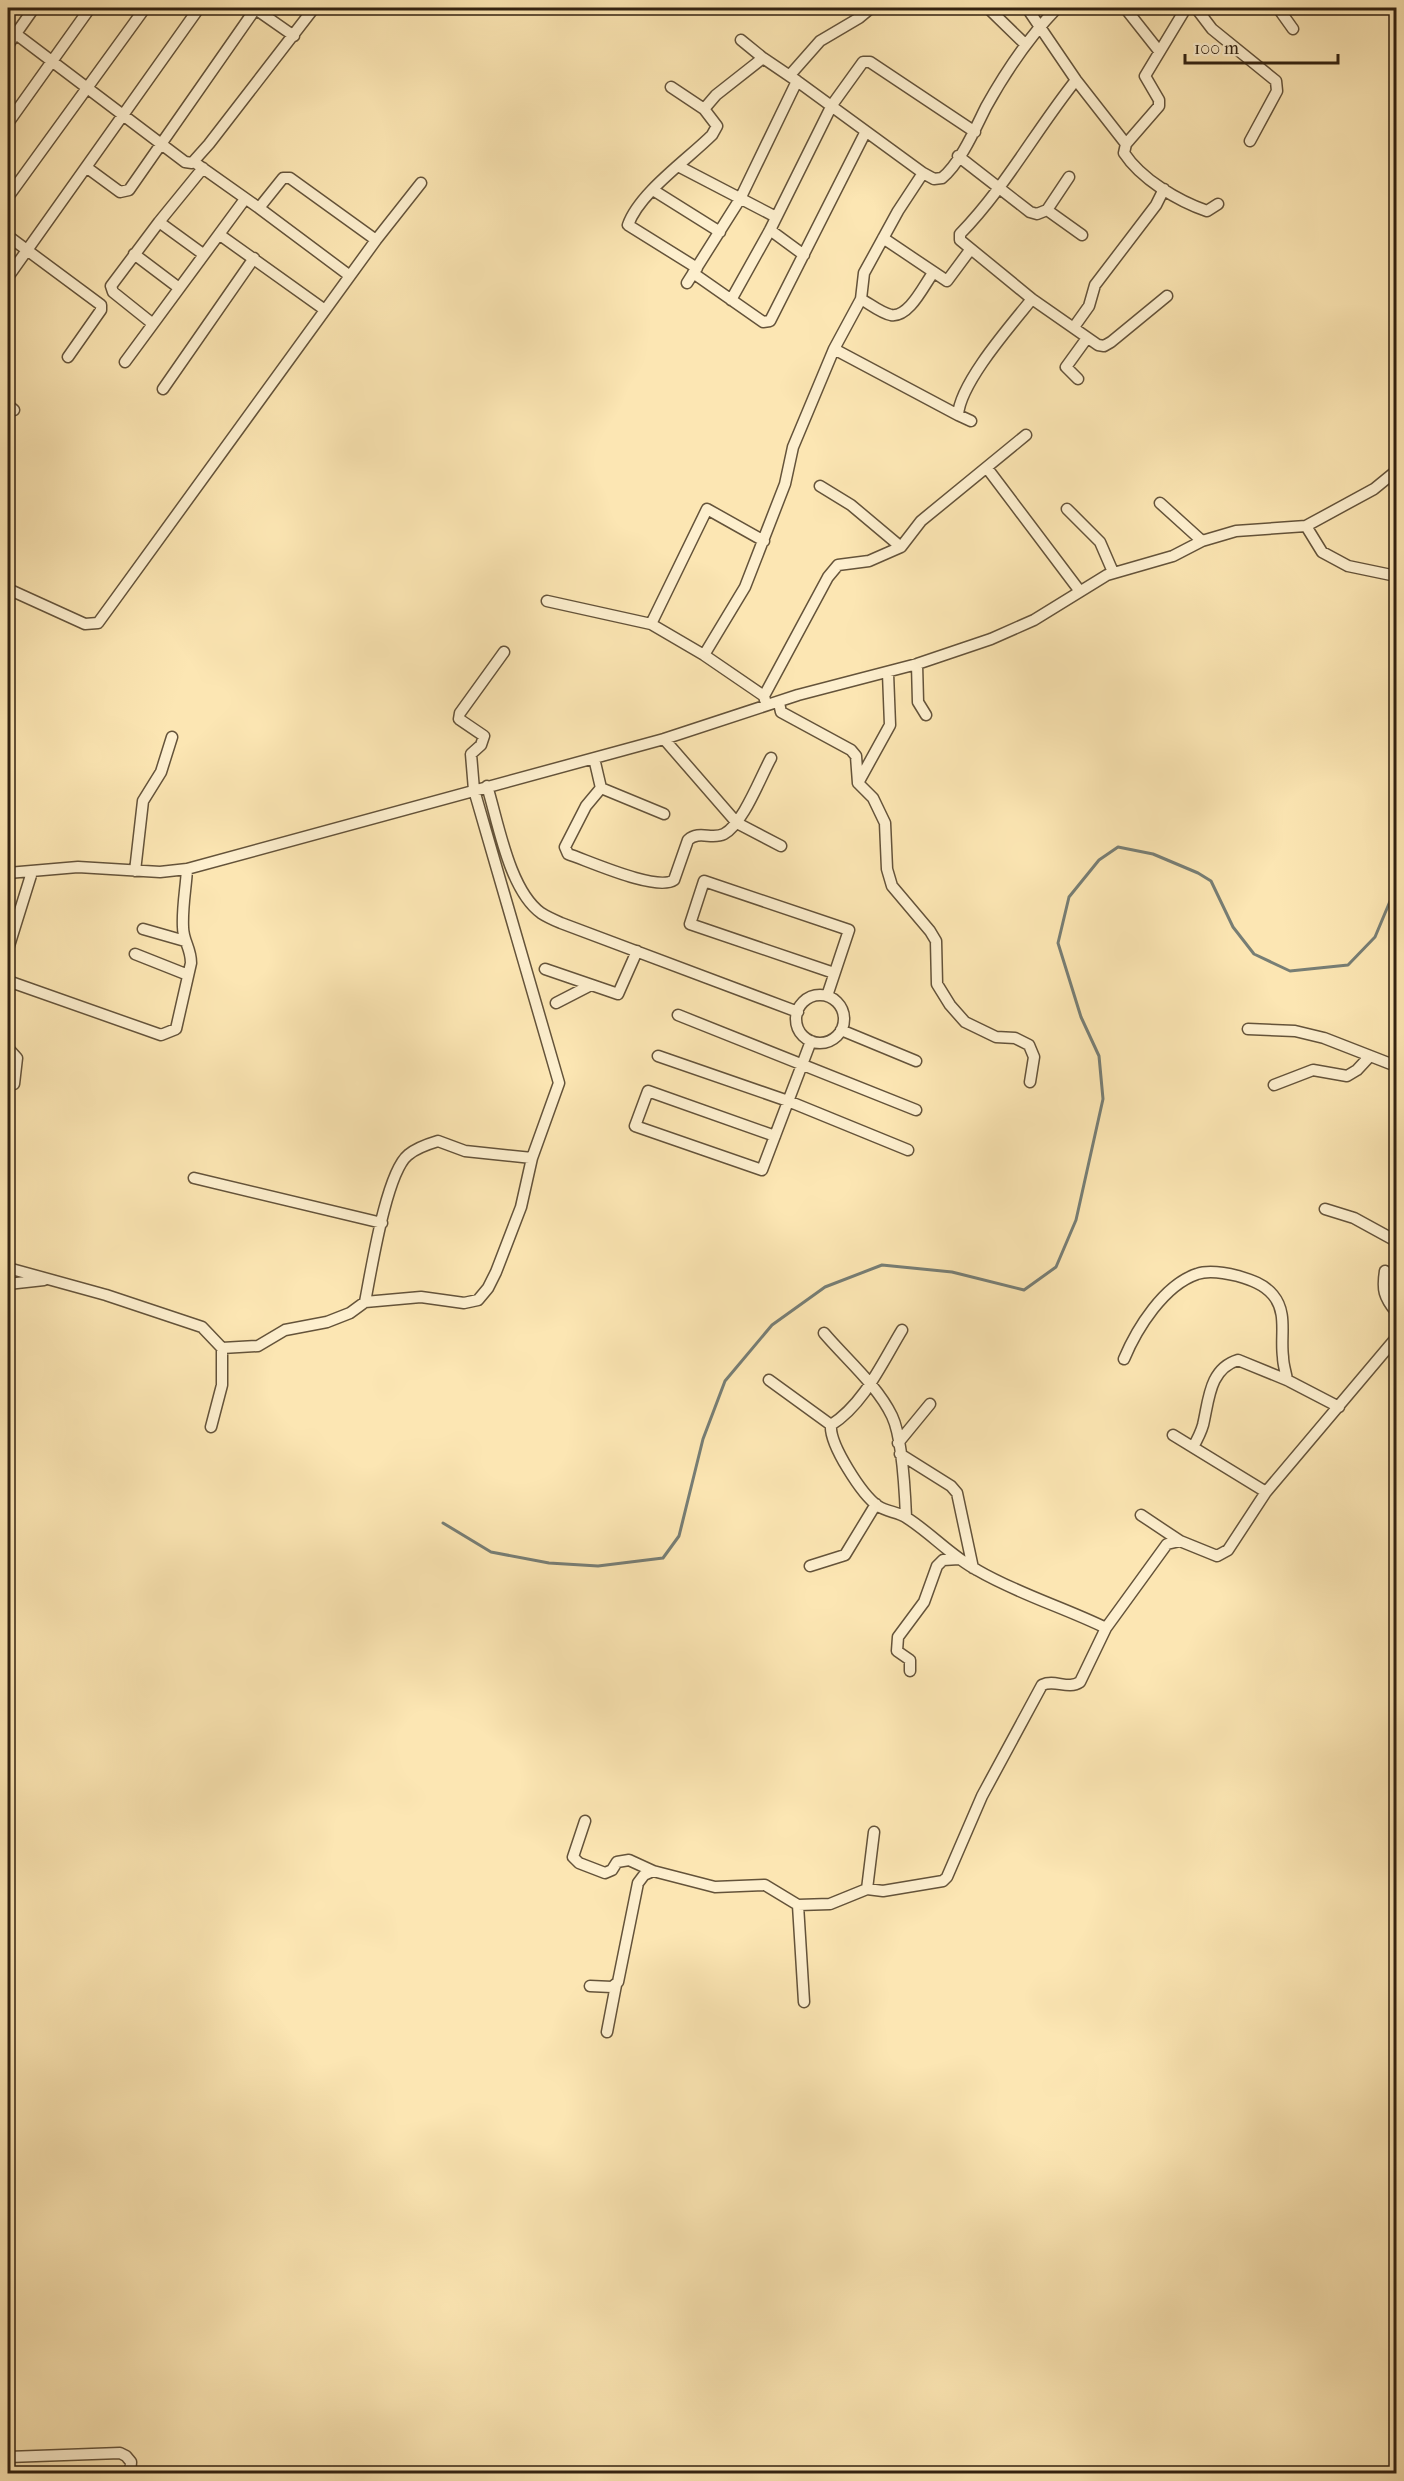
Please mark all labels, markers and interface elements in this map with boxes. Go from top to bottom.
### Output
scale bar [1185,27,1338,65]
text: 100 m [1194,38,1239,59]

